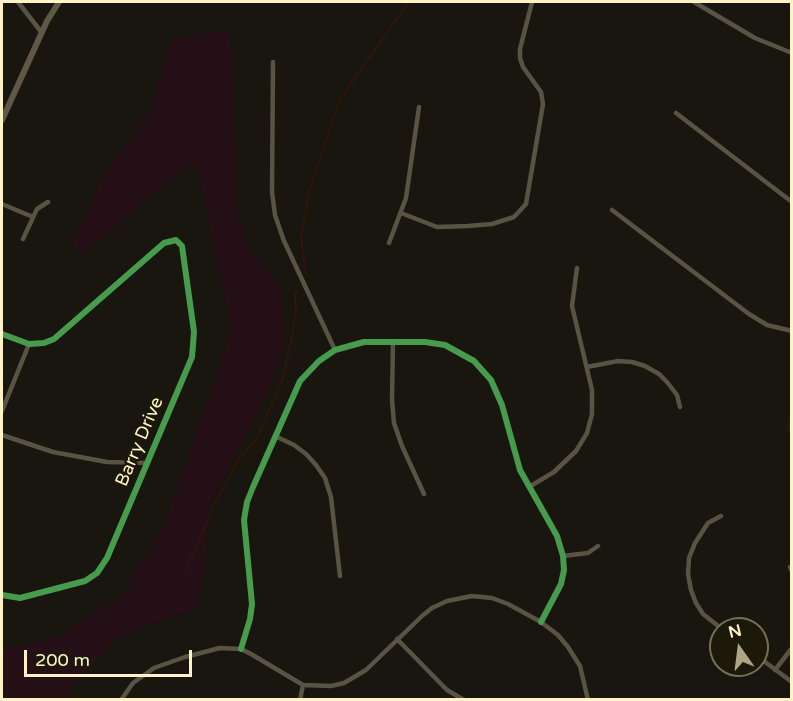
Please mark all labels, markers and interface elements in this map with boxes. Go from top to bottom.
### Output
street label: Barry Drive [111,394,169,490]
north arrow [709,617,769,677]
text: N [726,620,744,643]
scale bar [27,638,195,676]
text: 200 m [35,649,90,671]

